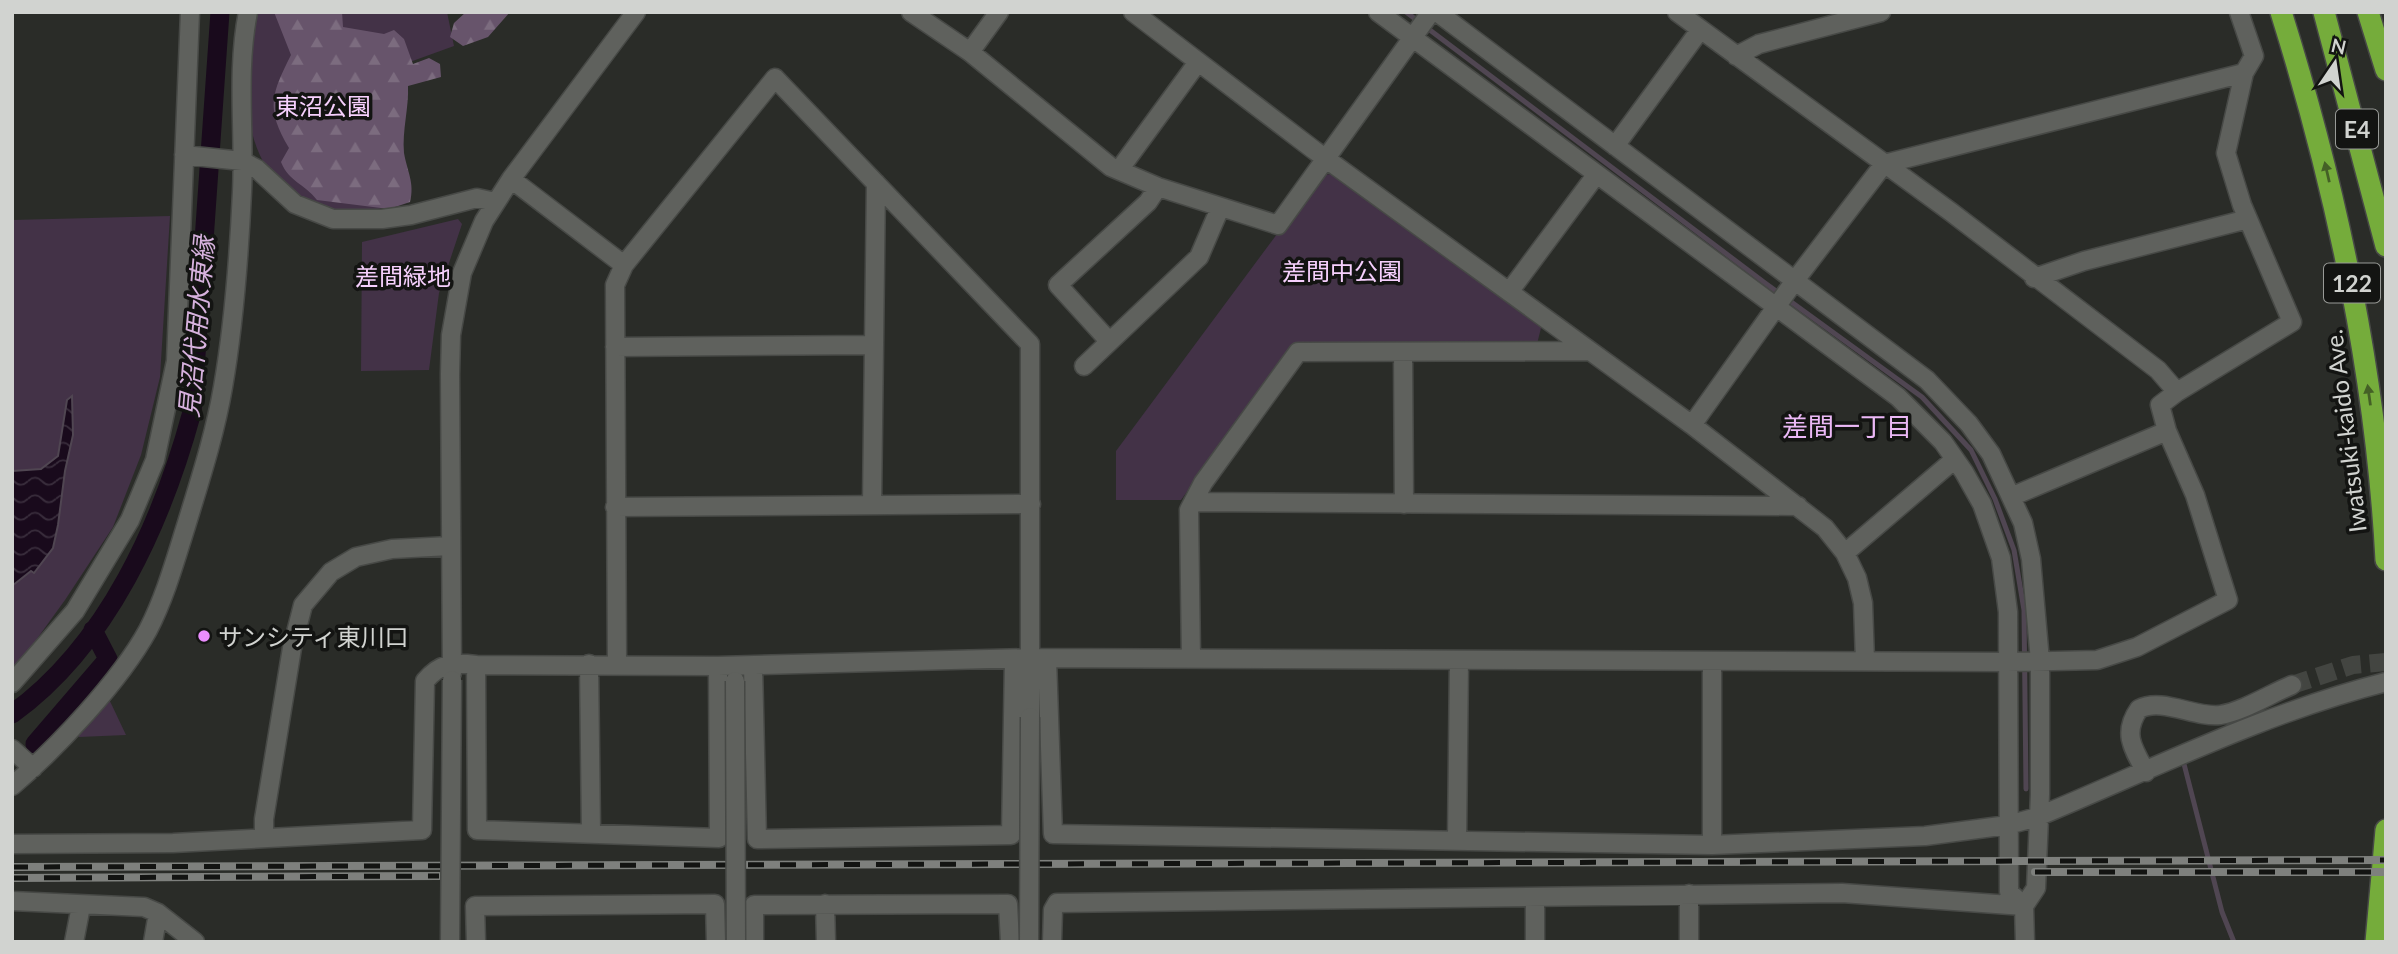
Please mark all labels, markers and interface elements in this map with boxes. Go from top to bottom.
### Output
north arrow [2300,28,2370,98]
text: N [2329,33,2349,59]
park label: 東沼公園 [275,91,371,120]
road number: E4 [2336,110,2378,148]
one-way arrow [2321,161,2332,183]
water label: 見沼代用水東縁 [172,232,220,419]
park label: 差間中公園 [1282,256,1402,285]
park label: 差間緑地 [355,261,451,290]
road number: 122 [2324,264,2380,302]
street label: Iwatsuki-kaido Ave. [2318,328,2372,534]
one-way arrow [2364,384,2375,406]
district label: 差間一丁目 [1782,410,1912,442]
place label: サンシティ東川口 [218,622,409,651]
marker: サンシティ東川口 [196,628,212,644]

